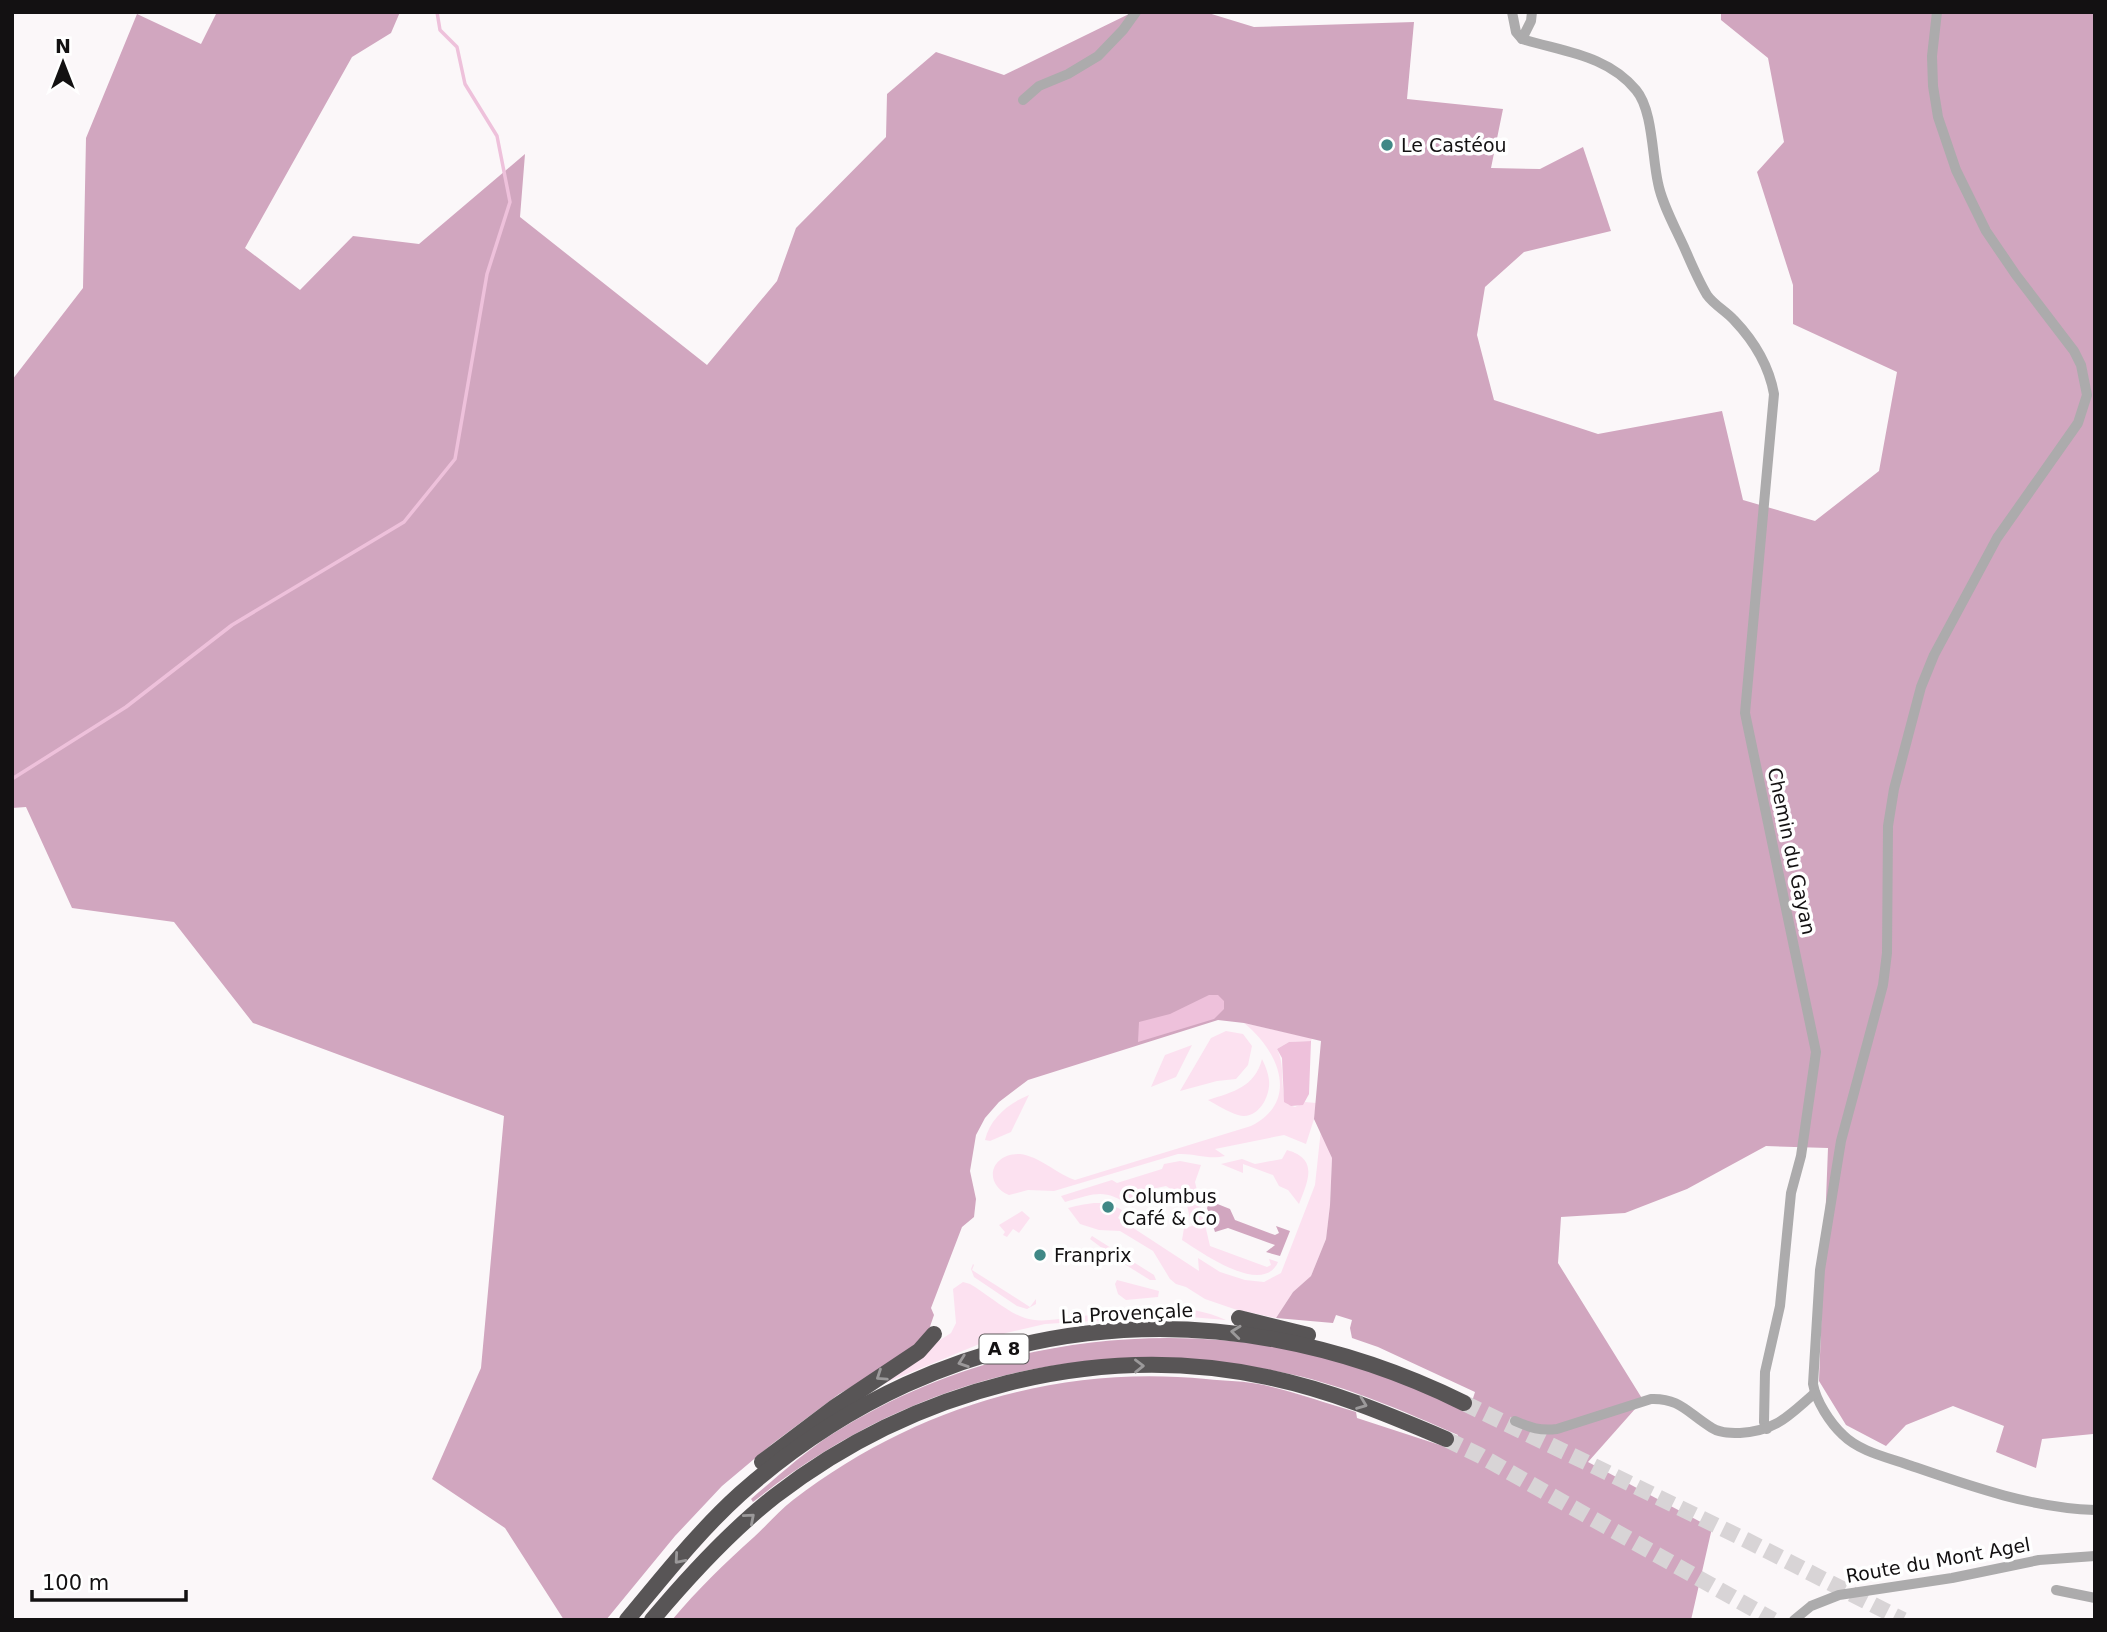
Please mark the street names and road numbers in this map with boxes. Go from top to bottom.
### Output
street label: Chemin du Gayan [1764,765,1820,937]
street label: La Provençale [1060,1299,1194,1327]
road number: A 8 [979,1334,1028,1364]
street label: Route du Mont Agel [1844,1533,2032,1587]

